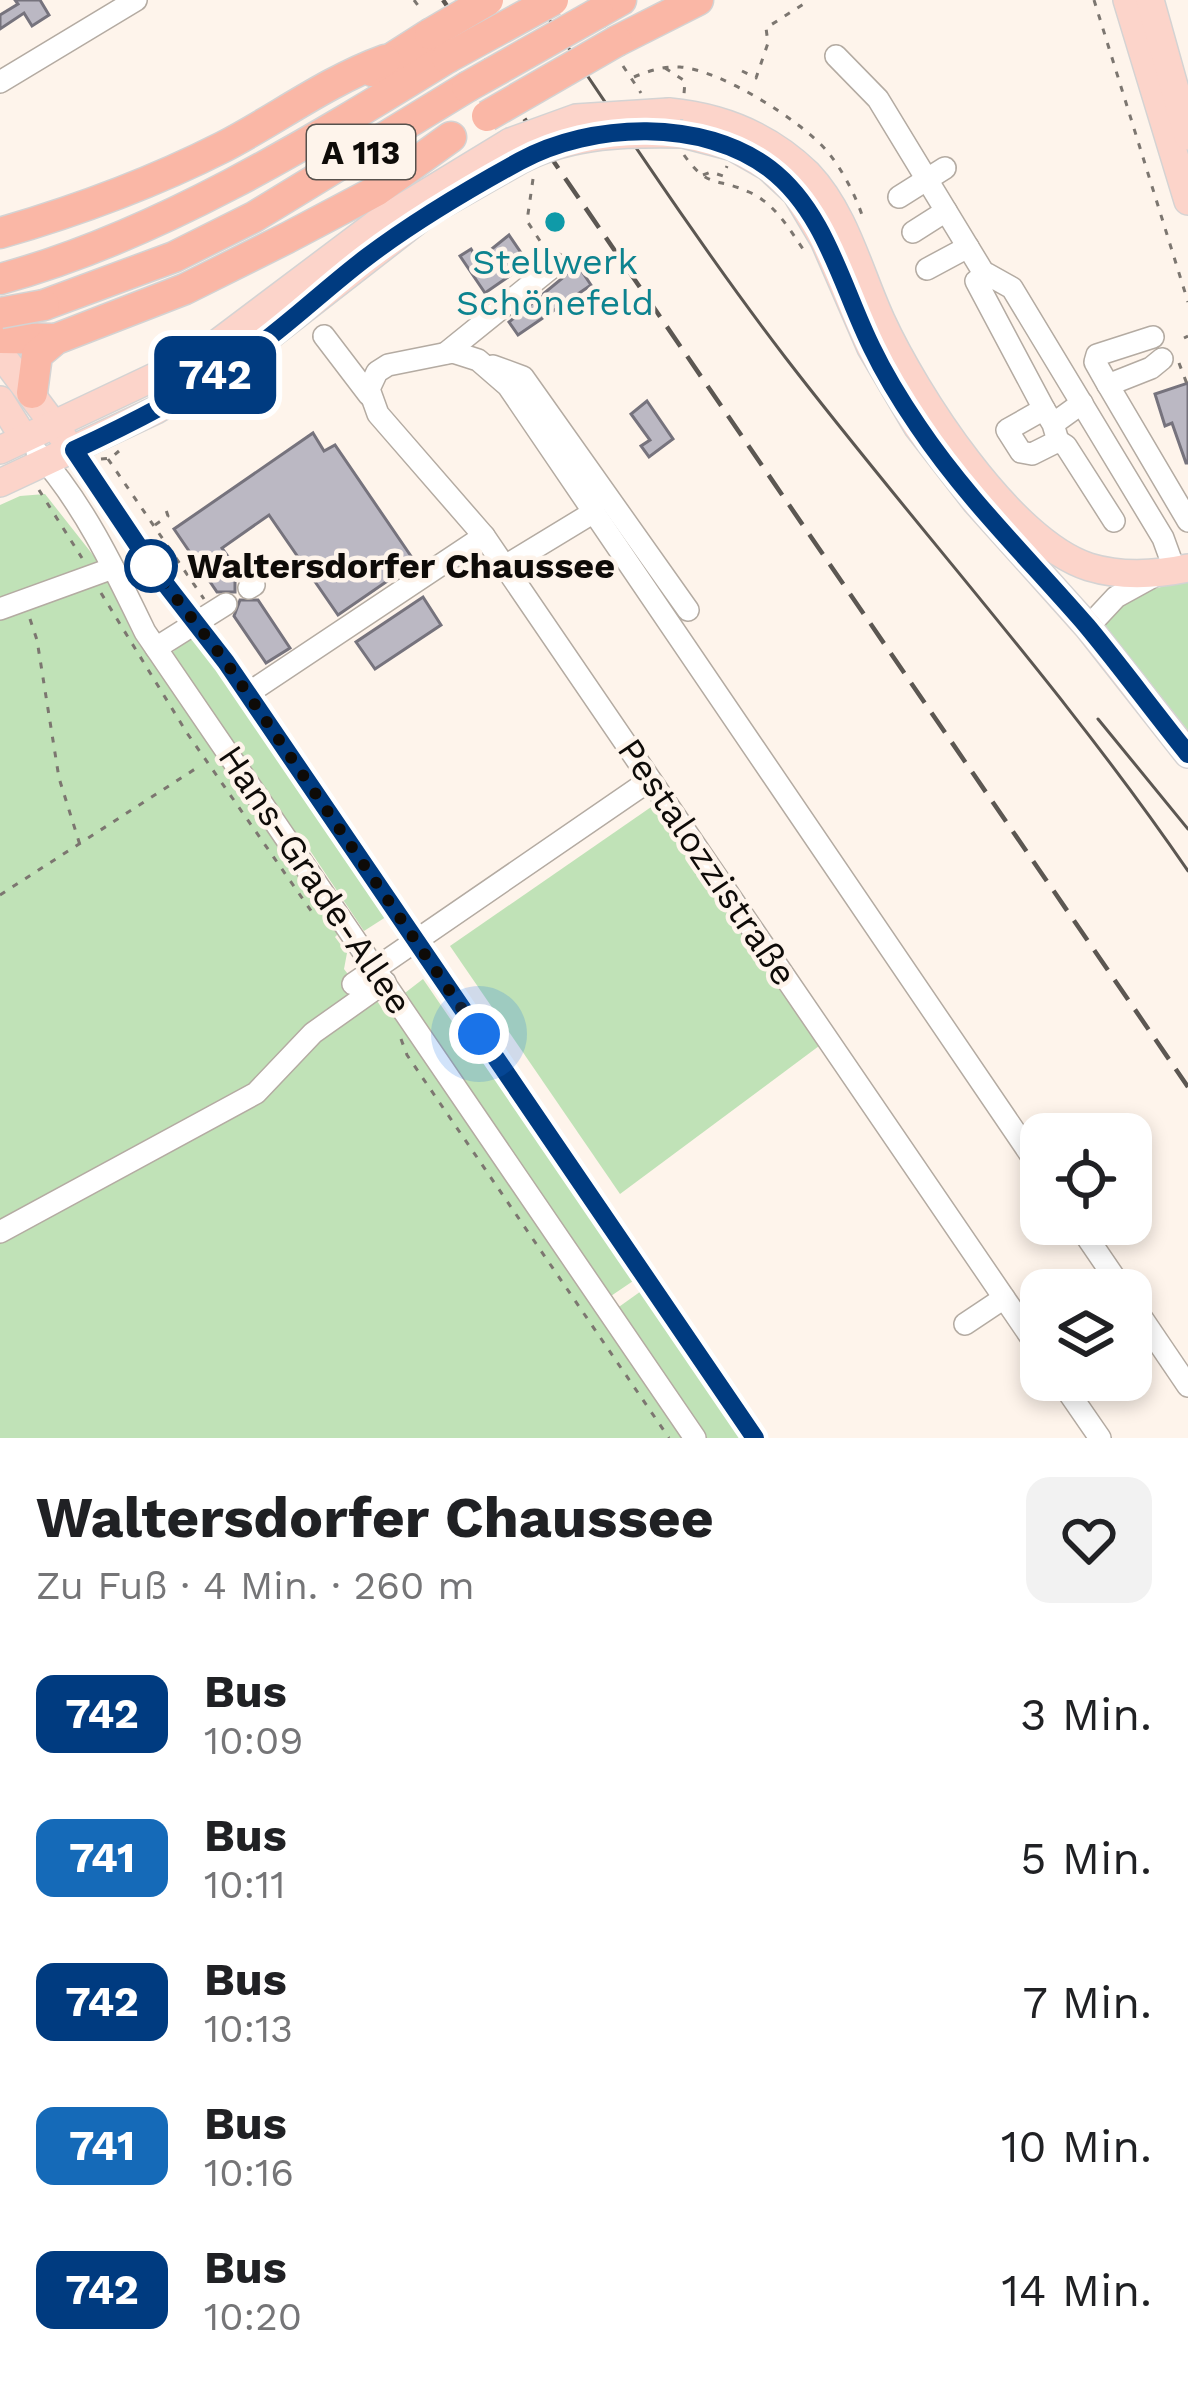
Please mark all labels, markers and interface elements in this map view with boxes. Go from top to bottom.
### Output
road number: A 113 [307,125,415,179]
marker: Stellwerk Schönefeld [542,209,568,235]
place label: Stellwerk Schönefeld [456,241,654,324]
line badge: 742 [146,336,284,414]
text: 742 [178,350,252,399]
marker: Waltersdorfer Chaussee [126,541,176,591]
place label: Waltersdorfer Chaussee [187,545,615,587]
street label: Pestalozzistraße [609,731,805,993]
street label: Hans-Grade-Allee [209,738,421,1022]
your location [449,1004,509,1064]
map controls [1020,1113,1152,1401]
button: locate [1020,1113,1152,1245]
button: layers [1020,1269,1152,1401]
button: heart [1026,1477,1152,1603]
text: Waltersdorfer Chaussee [36,1484,714,1551]
text: Zu Fuß · 4 Min. · 260 m [36,1563,475,1608]
text: Bus [204,1665,287,1718]
text: 3 Min. [1020,1688,1152,1741]
text: 742 [65,1689,139,1738]
text: 10:09 [204,1718,303,1763]
text: Bus [204,1809,287,1862]
text: 5 Min. [1020,1832,1152,1885]
text: 741 [69,1833,135,1882]
text: 10:11 [204,1862,285,1907]
text: Bus [204,1953,287,2006]
text: 7 Min. [1023,1976,1152,2029]
text: 742 [65,1977,139,2026]
text: 10:13 [204,2006,293,2051]
text: Bus [204,2097,287,2150]
text: 10 Min. [1001,2120,1152,2173]
text: 741 [69,2121,135,2170]
text: 10:16 [204,2150,294,2195]
text: Bus [204,2241,287,2294]
text: 14 Min. [1001,2264,1152,2317]
text: 742 [65,2265,139,2314]
text: 10:20 [204,2294,302,2339]

